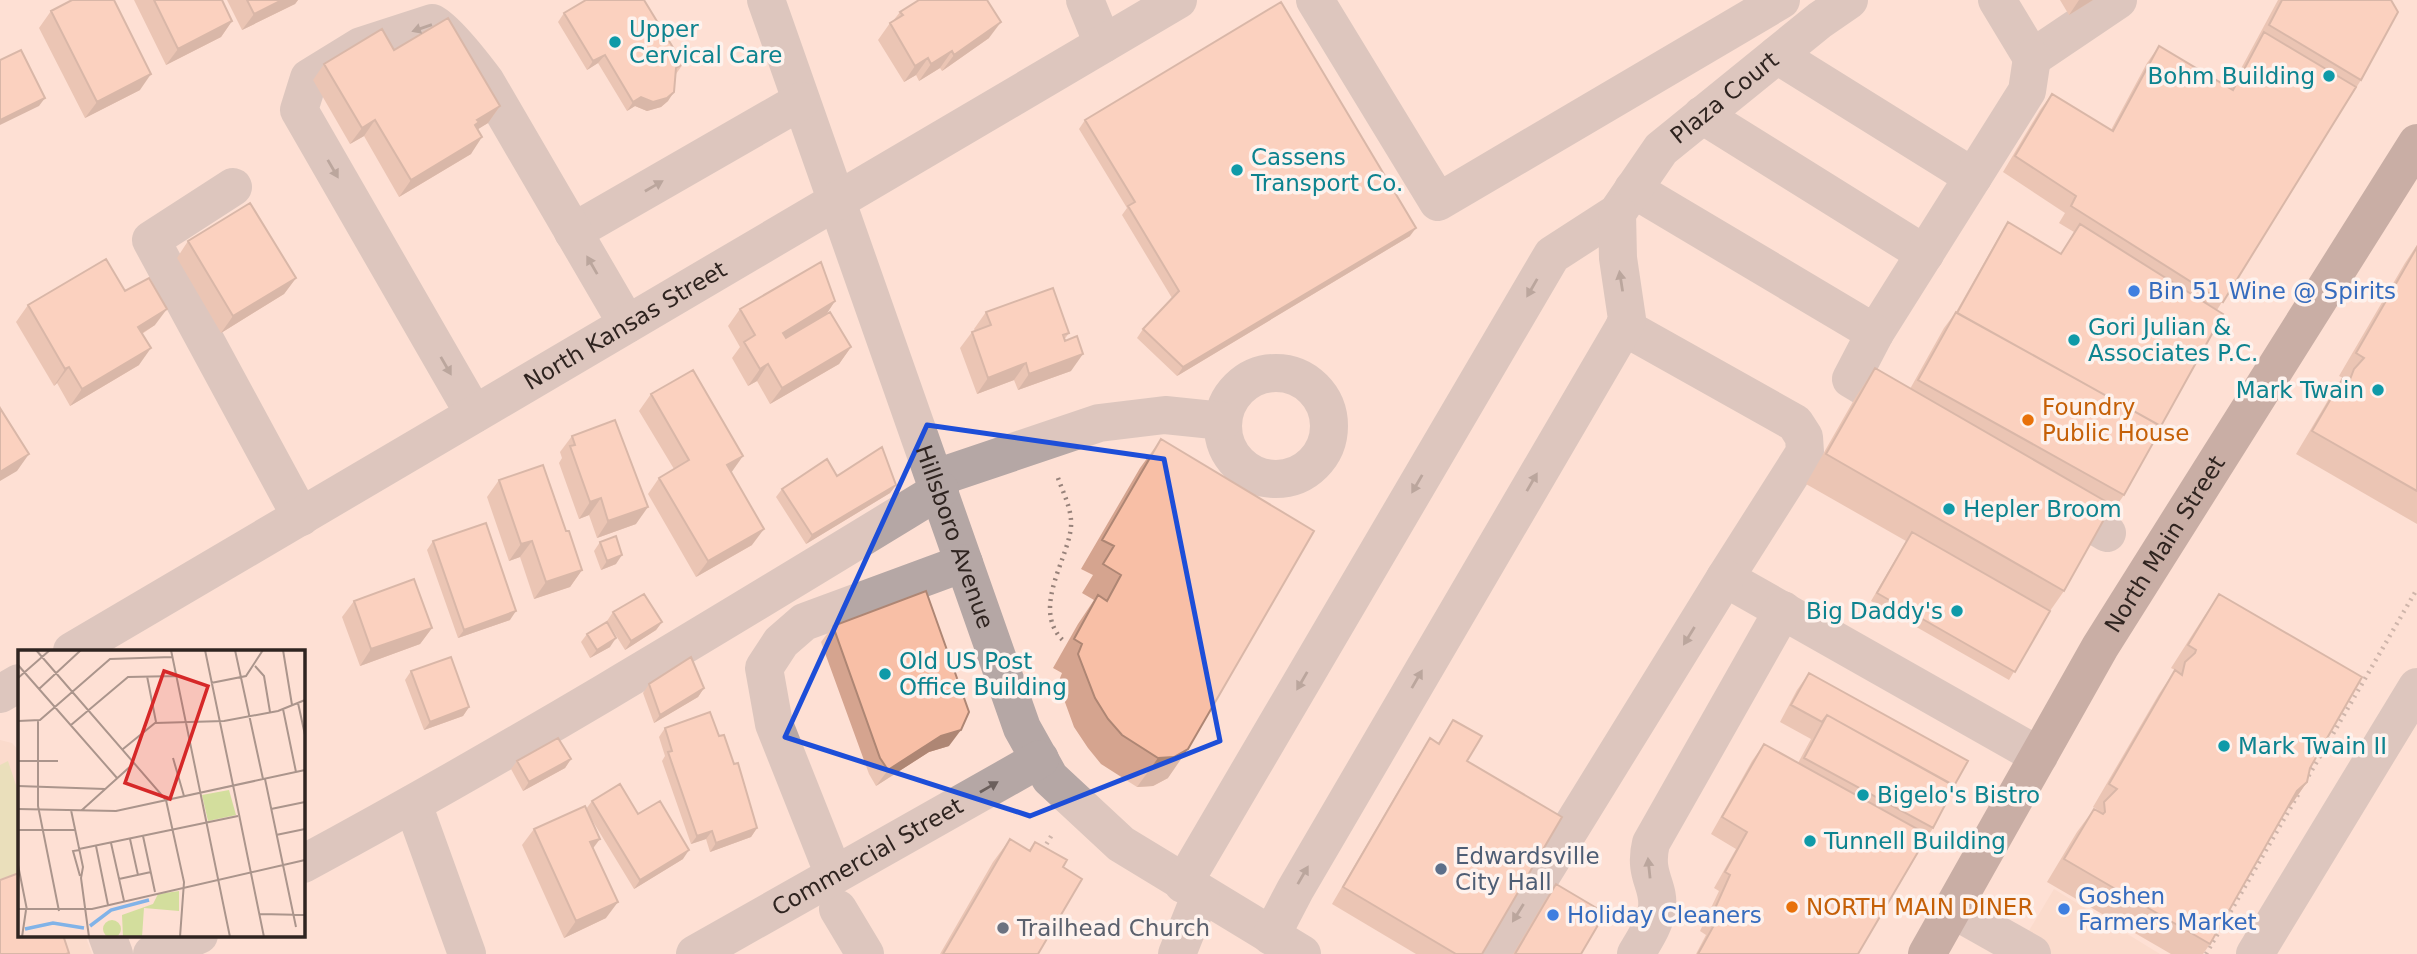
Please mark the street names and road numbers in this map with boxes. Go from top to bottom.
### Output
street label: Plaza Court [1665,46,1784,149]
street label: North Kansas Street [519,256,731,395]
street label: Hillsboro Avenue [910,441,999,632]
street label: North Main Street [2099,451,2230,637]
street label: Commercial Street [767,792,967,921]

